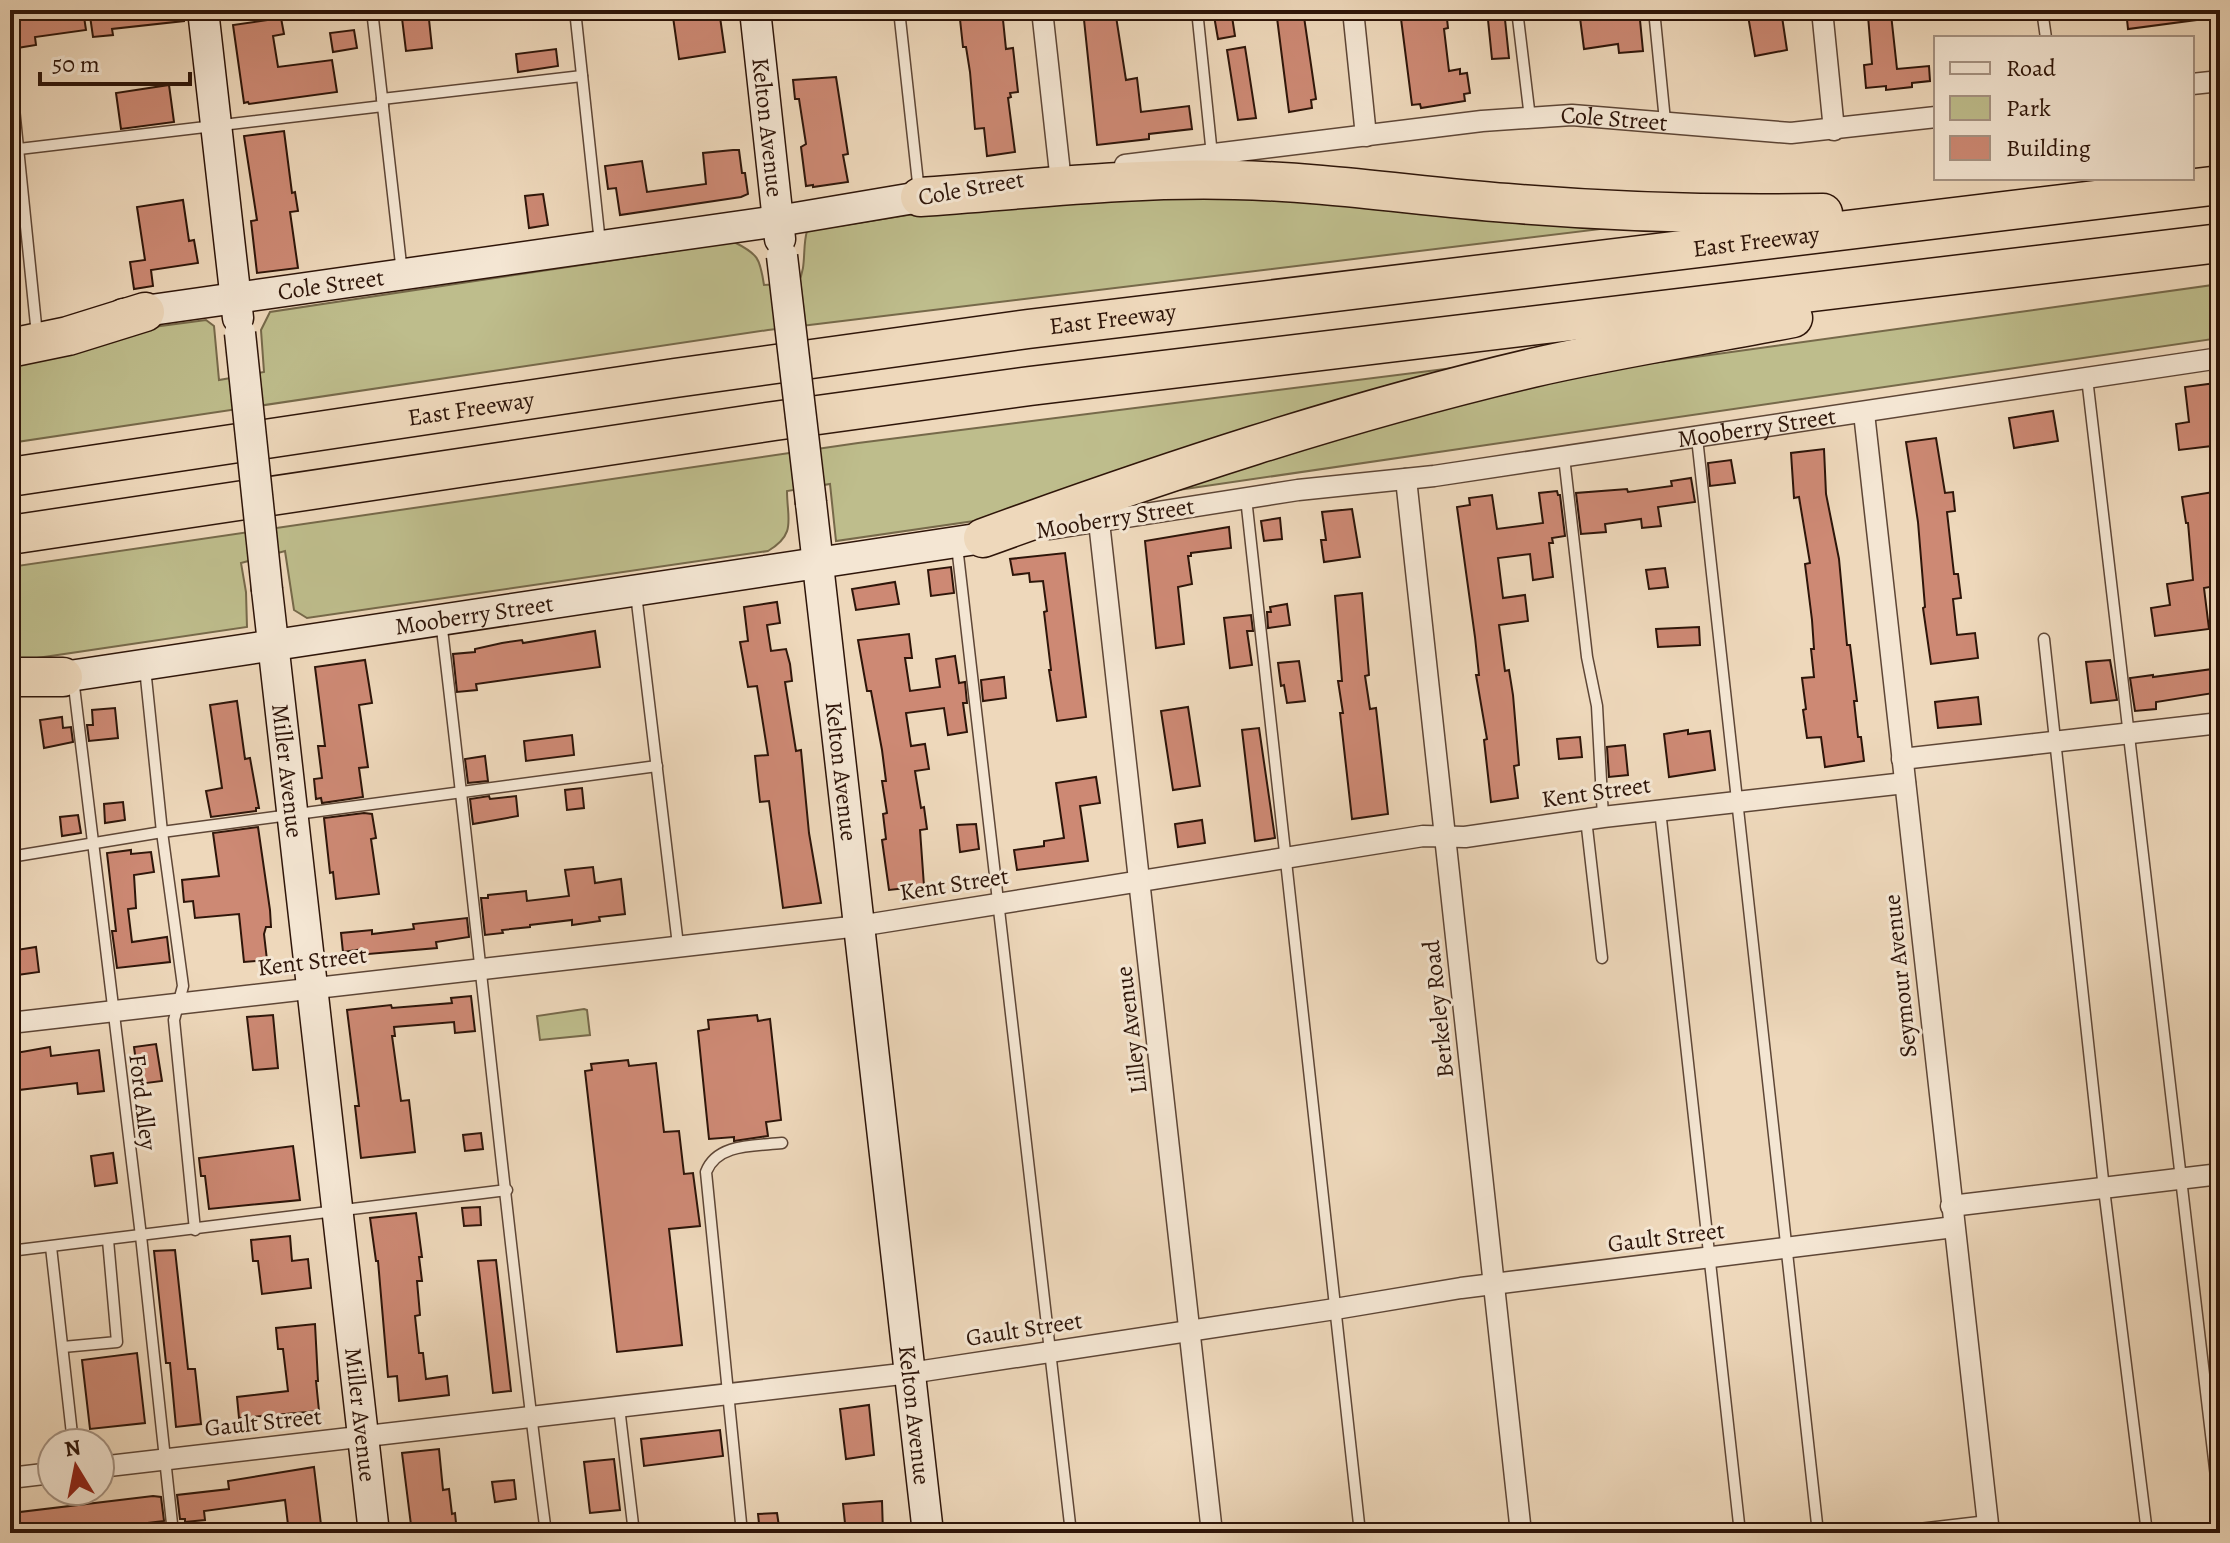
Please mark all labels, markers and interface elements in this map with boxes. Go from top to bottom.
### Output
scale bar [40,36,190,86]
legend [1934,36,2194,180]
text: 50 m [52,48,100,80]
text: Road [2006,52,2056,84]
street label: Kelton Avenue [744,56,791,199]
text: Park [2006,92,2051,124]
street label: Cole Street [1560,99,1669,139]
text: Building [2006,132,2091,164]
street label: Cole Street [916,163,1026,213]
street label: East Freeway [1691,217,1822,265]
street label: Cole Street [276,261,386,308]
street label: East Freeway [1047,295,1178,342]
street label: East Freeway [405,383,537,434]
street label: Mooberry Street [1675,400,1838,455]
street label: Mooberry Street [1034,490,1197,546]
street label: Mooberry Street [393,587,556,643]
street label: Kelton Avenue [818,700,865,843]
street label: Miller Avenue [264,702,311,840]
street label: Kent Street [1539,768,1653,815]
street label: Kent Street [897,860,1011,908]
street label: Seymour Avenue [1876,893,1924,1059]
street label: Kent Street [255,938,369,984]
street label: Berkeley Road [1415,938,1461,1079]
street label: Lilley Avenue [1107,964,1155,1096]
street label: Ford Alley [121,1052,165,1152]
street label: Gault Street [1606,1214,1726,1260]
street label: Gault Street [963,1304,1085,1354]
street label: Kelton Avenue [891,1344,938,1487]
street label: Miller Avenue [337,1346,384,1484]
street label: Gault Street [203,1400,323,1444]
north arrow [36,1427,116,1507]
text: N [62,1432,83,1464]

